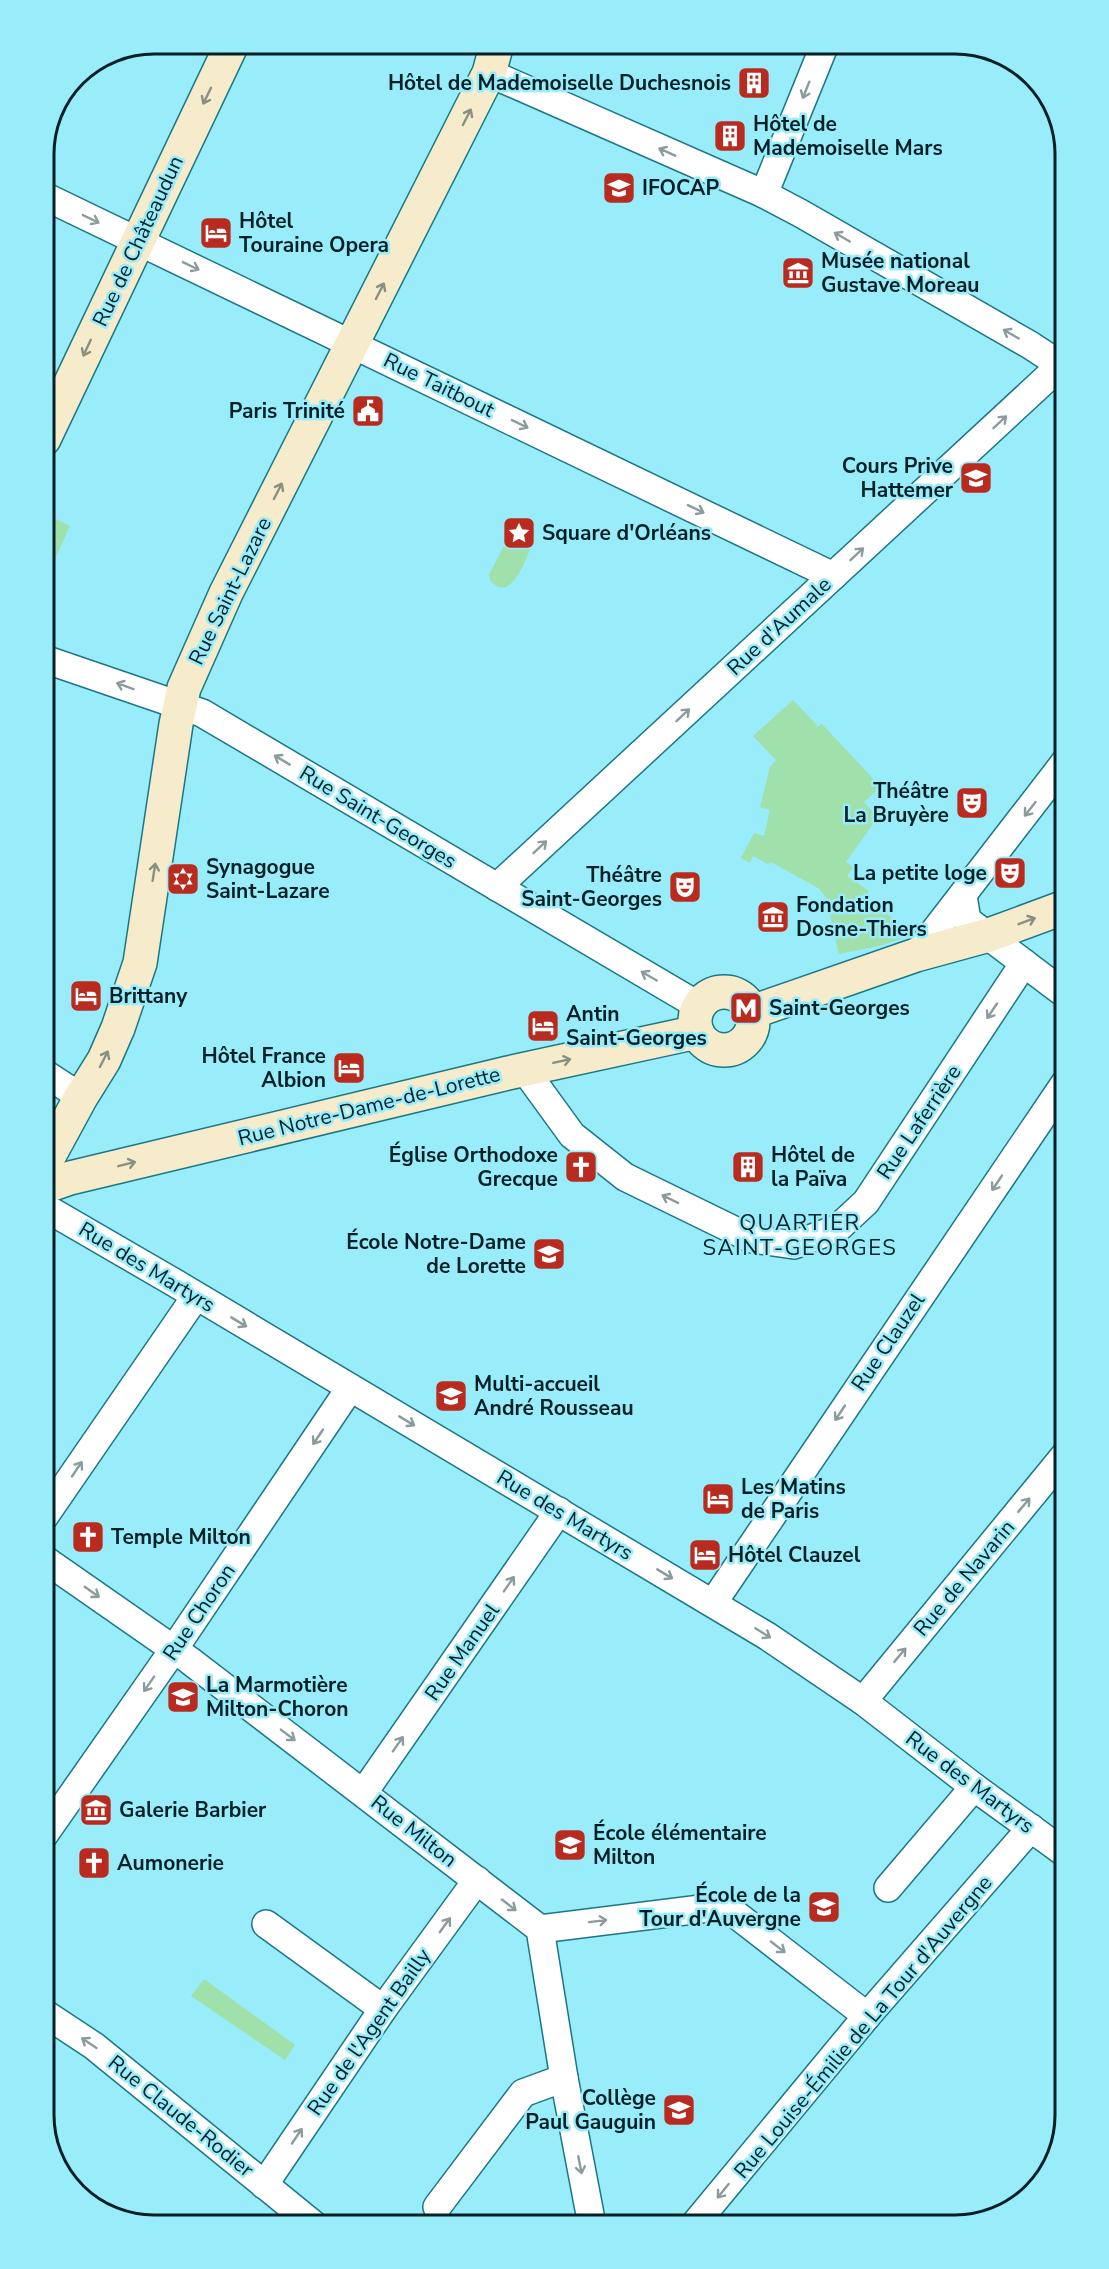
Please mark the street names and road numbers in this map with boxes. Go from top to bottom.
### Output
street label: Rue de Châteaudun [86,151,190,331]
street label: Rue Taitbout [379,346,500,424]
street label: Rue Saint-Lazare [182,512,278,670]
street label: Rue d'Aumale [721,570,837,682]
street label: Rue Saint-Georges [294,759,462,875]
street label: Rue Laferrière [870,1059,968,1185]
street label: Rue Notre-Dame-de-Lorette [235,1060,503,1152]
street label: Rue des Martyrs [74,1215,220,1319]
street label: Rue Clauzel [845,1287,932,1396]
street label: Rue des Martyrs [492,1463,638,1567]
street label: Rue de Navarin [907,1514,1021,1642]
street label: Rue Choron [156,1558,242,1666]
street label: Rue Manuel [418,1597,506,1706]
street label: Rue des Martyrs [900,1724,1040,1840]
street label: Rue Milton [365,1789,463,1873]
street label: Rue Louise-Émilie de La Tour d'Auvergne [728,1869,998,2185]
street label: Rue de l'Agent Bailly [301,1943,437,2121]
street label: Rue Claude-Rodier [102,2049,260,2184]

